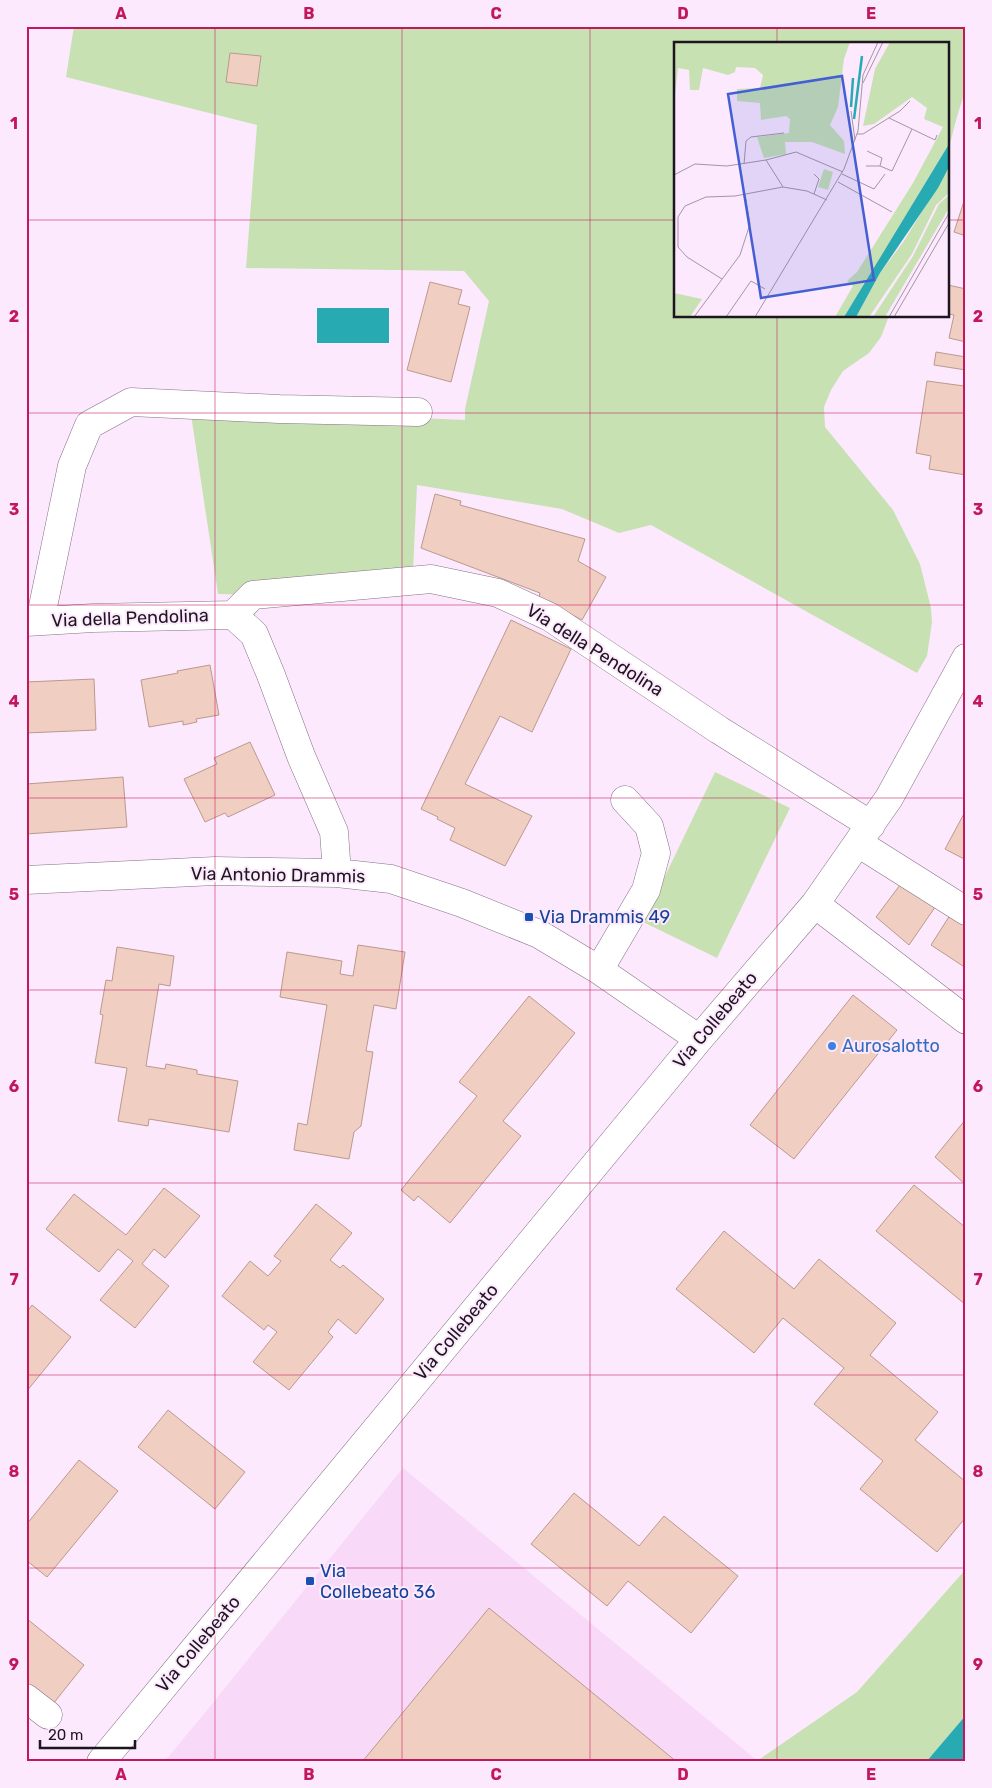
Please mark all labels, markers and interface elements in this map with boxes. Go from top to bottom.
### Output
text: A [115,4,127,23]
text: B [303,4,315,23]
text: C [490,4,502,23]
text: D [677,4,689,23]
text: E [866,4,876,23]
inset map [674,42,950,318]
text: 1 [10,114,18,133]
text: 1 [974,114,982,133]
text: 2 [9,307,19,326]
text: 2 [973,307,983,326]
text: 3 [9,500,19,519]
text: 3 [973,500,983,519]
street label: Via della Pendolina [522,599,668,701]
street label: Via della Pendolina [51,604,209,632]
text: 4 [9,692,20,711]
text: 4 [973,692,984,711]
street label: Via Antonio Drammis [190,862,366,888]
text: 5 [9,885,19,904]
text: 5 [973,885,983,904]
place label: Via Drammis 49 [539,906,670,928]
marker: Via Drammis 49 [523,911,535,923]
street label: Via Collebeato [668,967,762,1073]
place label: Aurosalotto [842,1035,940,1057]
marker: Aurosalotto [826,1040,838,1052]
text: 6 [9,1077,19,1096]
text: 6 [973,1077,983,1096]
text: 7 [9,1270,19,1289]
text: 7 [973,1270,983,1289]
street label: Via Collebeato [409,1279,503,1385]
text: 8 [9,1462,20,1481]
text: 8 [973,1462,984,1481]
place label: Via Collebeato 36 [320,1560,435,1603]
marker: Via Collebeato 36 [304,1575,316,1587]
street label: Via Collebeato [151,1591,245,1697]
text: 9 [9,1655,19,1674]
text: 9 [973,1655,983,1674]
scale bar [40,1718,135,1750]
text: 20 m [48,1726,83,1744]
text: A [115,1765,127,1784]
text: B [303,1765,315,1784]
text: C [490,1765,502,1784]
text: D [677,1765,689,1784]
text: E [866,1765,876,1784]

